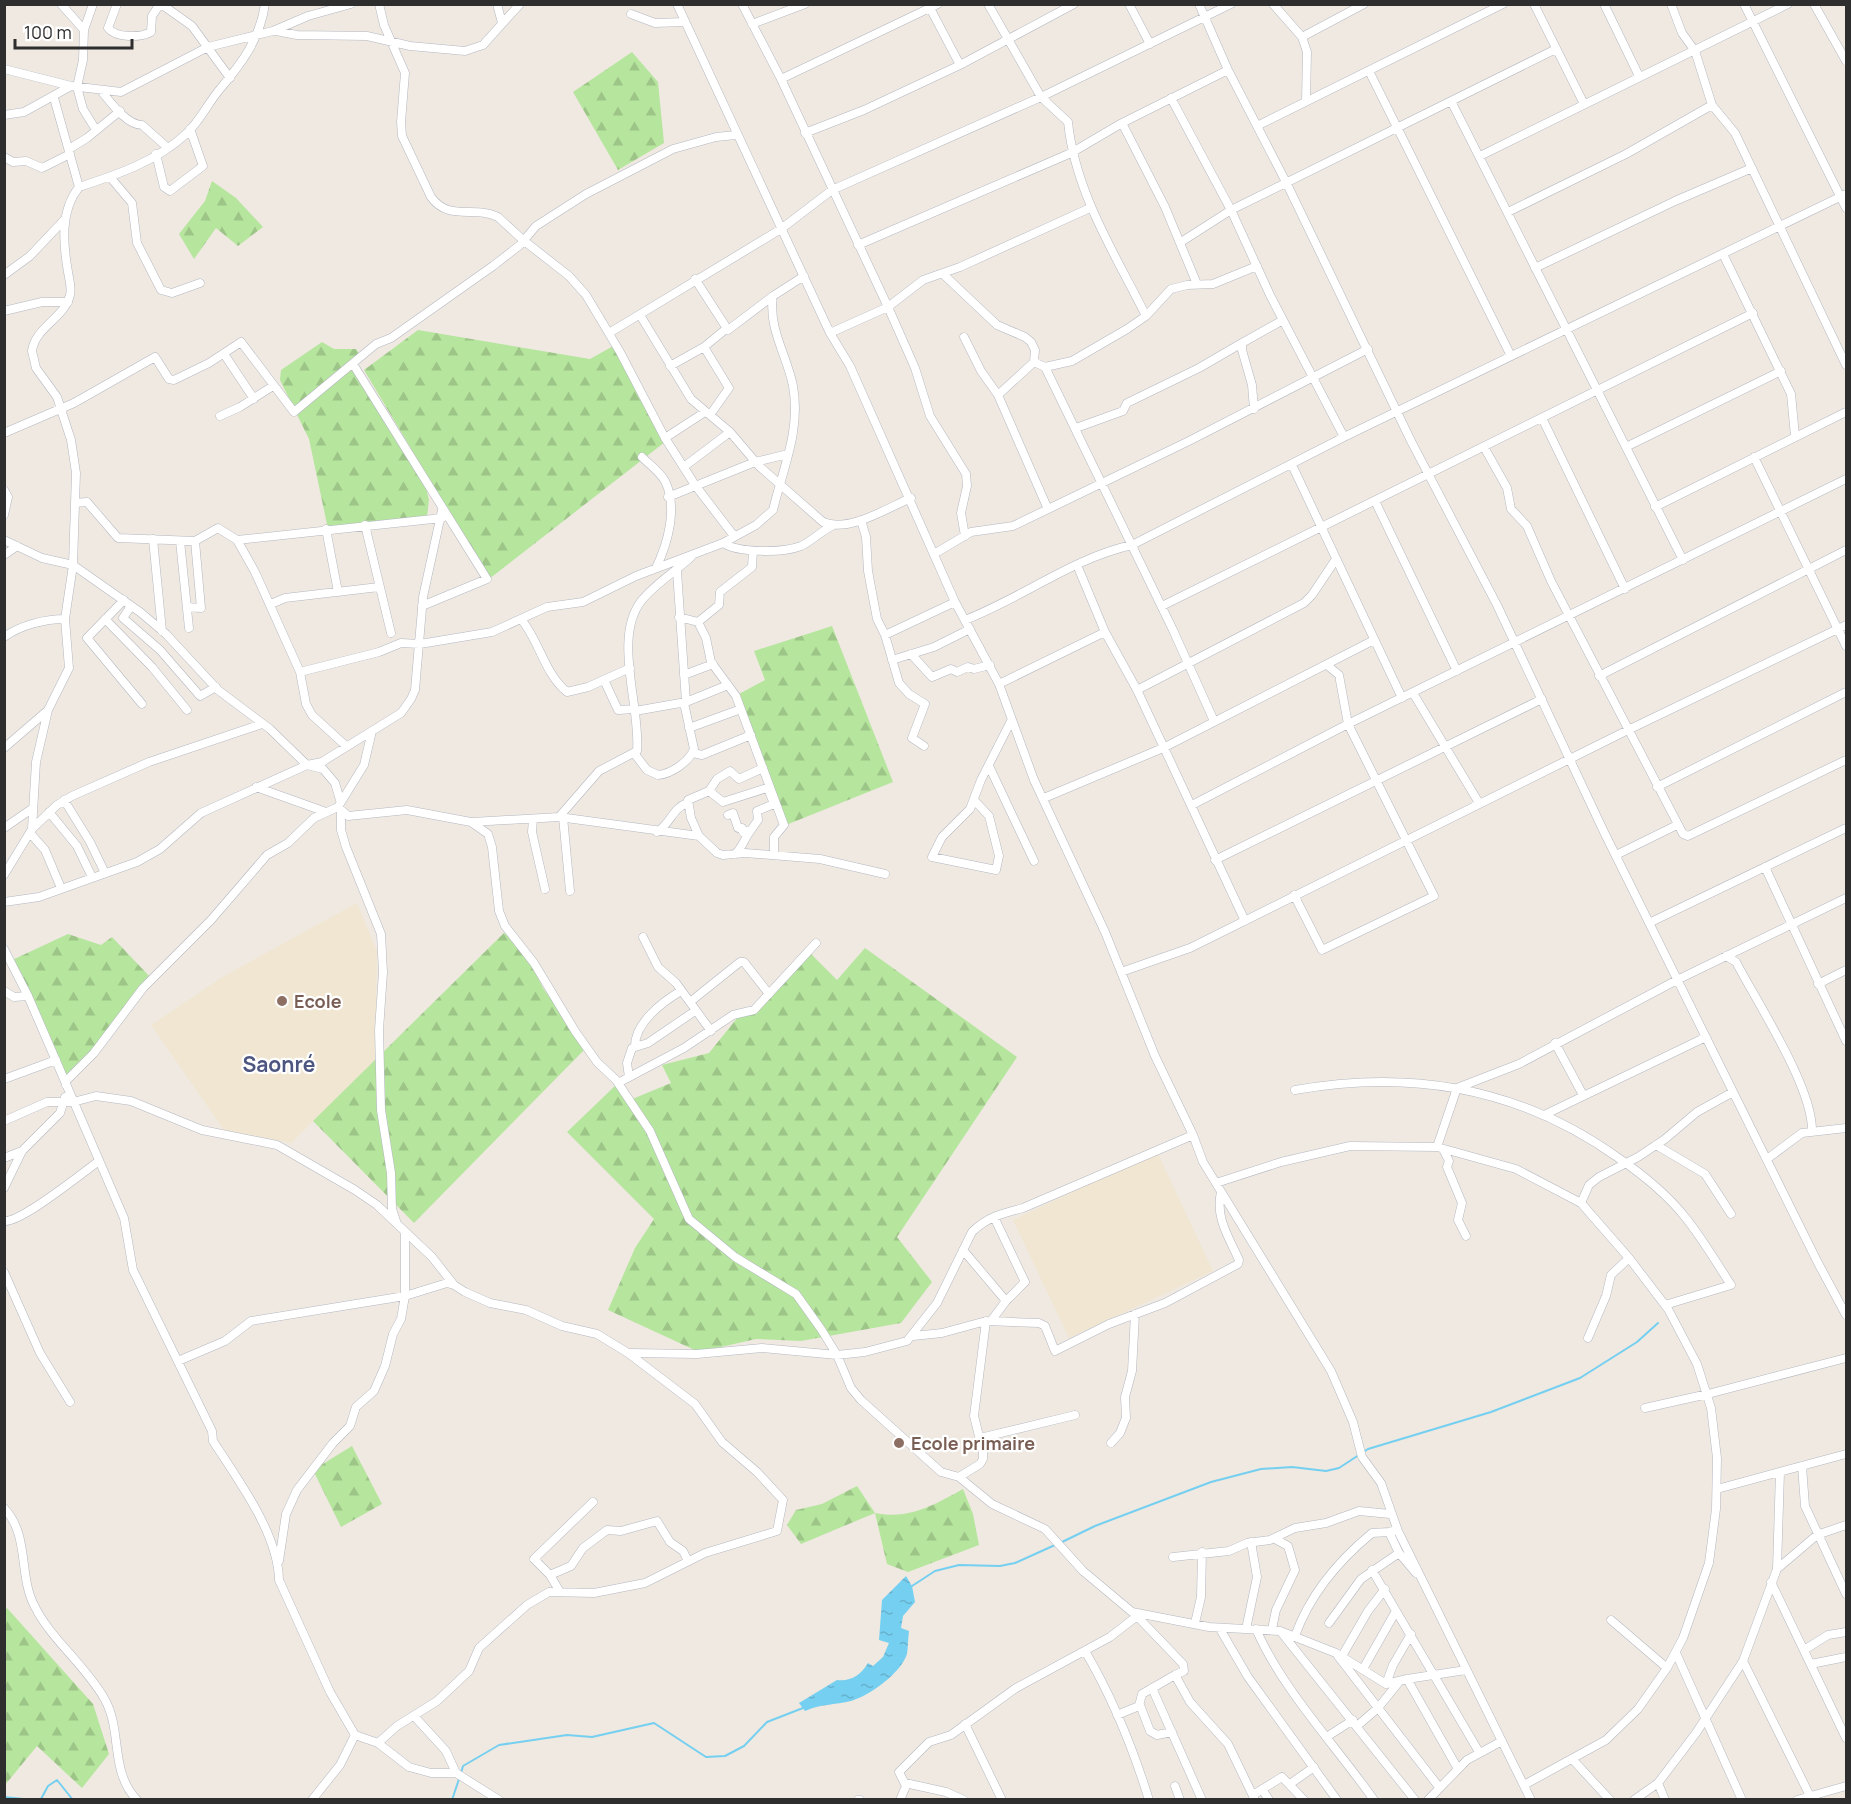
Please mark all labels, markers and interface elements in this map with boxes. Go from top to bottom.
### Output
scale bar [15,12,132,50]
text: 100 m [24,20,72,44]
place label: Ecole [294,989,342,1013]
marker: Ecole [275,994,289,1008]
district label: Saonré [242,1050,316,1078]
place label: Ecole primaire [911,1431,1035,1455]
marker: Ecole primaire [892,1436,906,1450]

